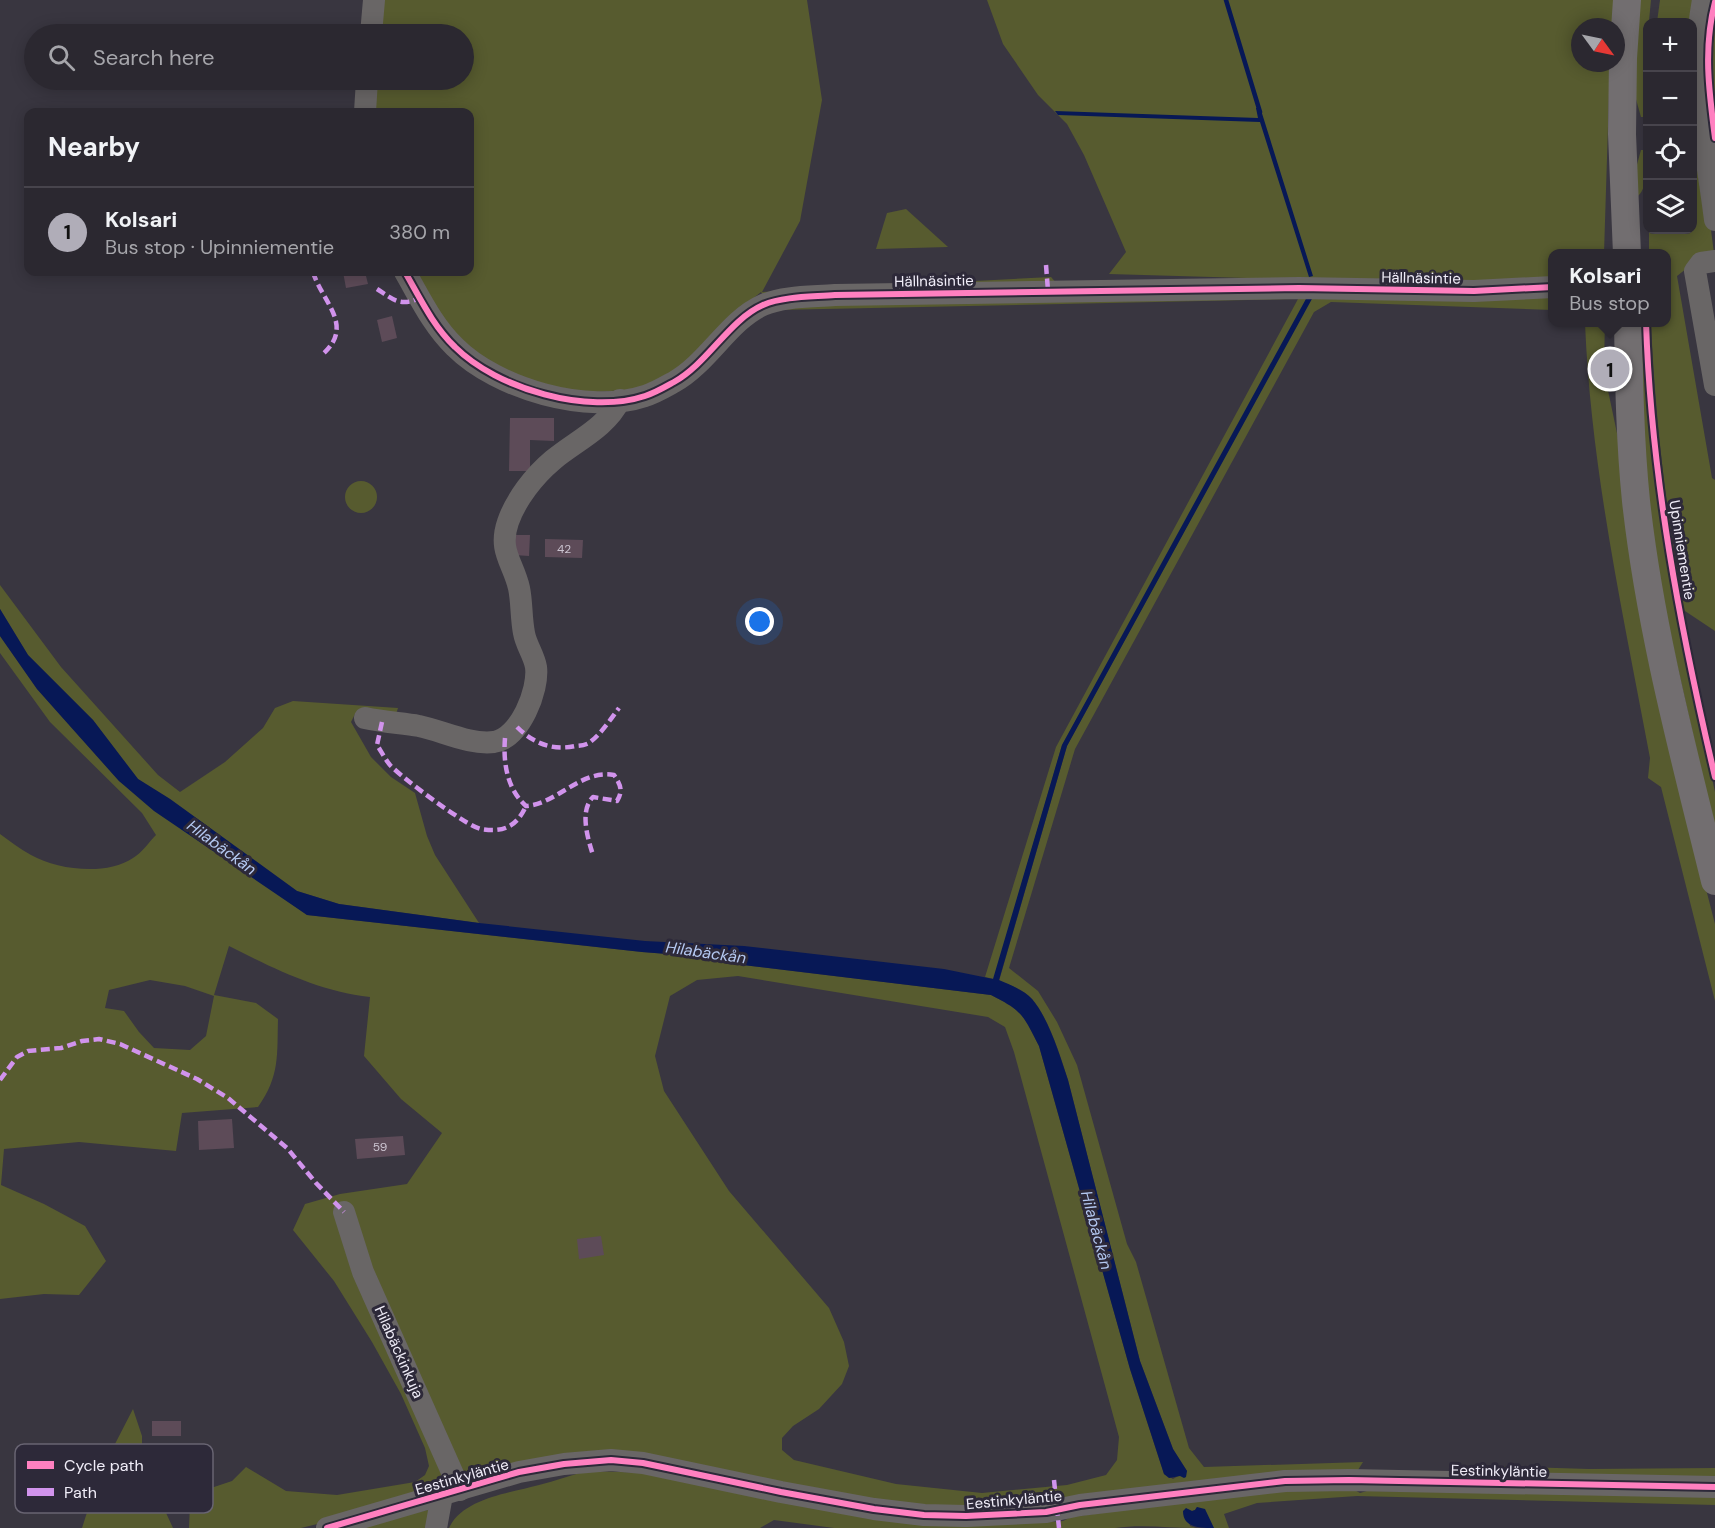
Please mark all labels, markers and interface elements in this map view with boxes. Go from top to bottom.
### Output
north arrow [1571,18,1625,72]
map controls [1643,18,1697,234]
button: + [1643,18,1697,72]
search box [24,24,474,90]
icon: search [45,41,78,74]
text: Search here [93,43,214,72]
button: − [1643,72,1697,126]
button: locate [1643,126,1697,180]
text: Nearby [48,130,140,164]
button: layers [1643,180,1697,234]
text: Kolsari [105,205,177,234]
text: 1 [64,219,71,245]
text: 380 m [389,219,450,245]
text: Bus stop · Upinniementie [105,234,334,260]
popup [1548,249,1671,327]
text: Kolsari [1569,261,1642,290]
street label: Hällnäsintie [1381,267,1461,289]
street label: Hällnäsintie [894,270,974,292]
text: Bus stop [1569,290,1650,316]
pin: 1 [1590,346,1630,392]
street label: Upinniementie [1664,499,1700,601]
house number: 42 [557,541,571,557]
your location [745,607,774,636]
water label: Hilabäckån [183,815,261,880]
water label: Hilabäckån [664,936,747,969]
house number: 59 [373,1139,387,1155]
water label: Hilabäckån [1076,1188,1117,1272]
street label: Hilabäckinkuja [370,1303,428,1401]
legend [15,1444,213,1513]
street label: Eestinkyläntie [413,1454,511,1500]
text: Cycle path [64,1455,144,1476]
street label: Eestinkyläntie [1451,1460,1547,1482]
text: Path [64,1482,97,1503]
street label: Eestinkyläntie [965,1486,1063,1514]

